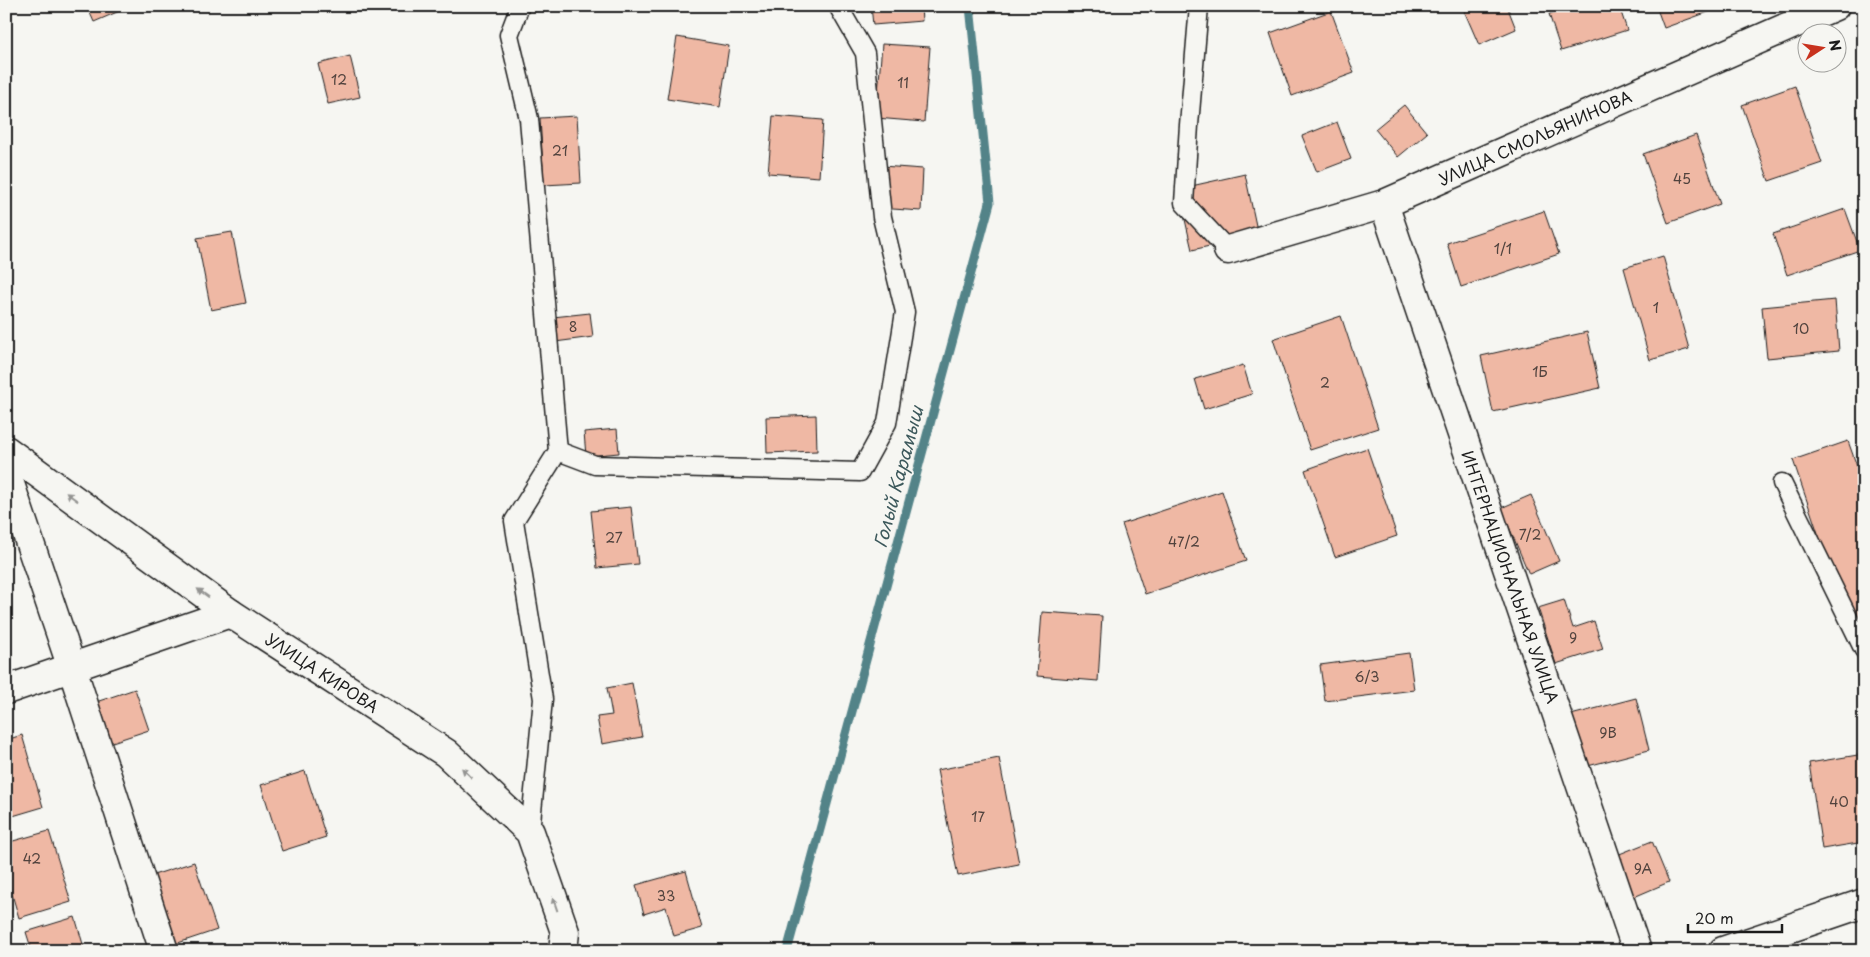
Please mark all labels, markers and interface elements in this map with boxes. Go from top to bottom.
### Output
north arrow [1798,22,1848,72]
text: N [1824,38,1847,53]
house number: 12 [331,69,347,90]
house number: 11 [897,72,909,93]
street label: УЛИЦА СМОЛЬЯНИНОВА [1434,83,1635,191]
house number: 21 [552,140,568,161]
house number: 45 [1673,168,1691,189]
house number: 1/1 [1494,238,1512,259]
house number: 1 [1653,297,1659,318]
house number: 8 [569,316,577,337]
house number: 10 [1793,318,1809,339]
house number: 1Б [1532,361,1548,382]
house number: 2 [1320,372,1330,393]
water label: Голый Карамыш [866,401,930,550]
street label: ИНТЕРНАЦИОНАЛЬНАЯ УЛИЦА [1456,447,1566,706]
one-way arrow [66,492,79,503]
house number: 7/2 [1519,524,1541,545]
house number: 27 [605,527,623,548]
house number: 47/2 [1168,531,1200,552]
one-way arrow [197,588,210,599]
street label: УЛИЦА КИРОВА [261,626,384,718]
house number: 9 [1569,627,1577,648]
house number: 6/3 [1355,666,1379,687]
house number: 9В [1599,722,1617,743]
one-way arrow [462,767,474,779]
house number: 40 [1829,791,1849,812]
house number: 17 [971,806,985,827]
house number: 42 [23,848,41,869]
house number: 9А [1634,858,1653,879]
house number: 33 [657,885,675,906]
one-way arrow [551,896,559,911]
scale bar [1688,902,1781,934]
text: 20 m [1695,906,1734,929]

